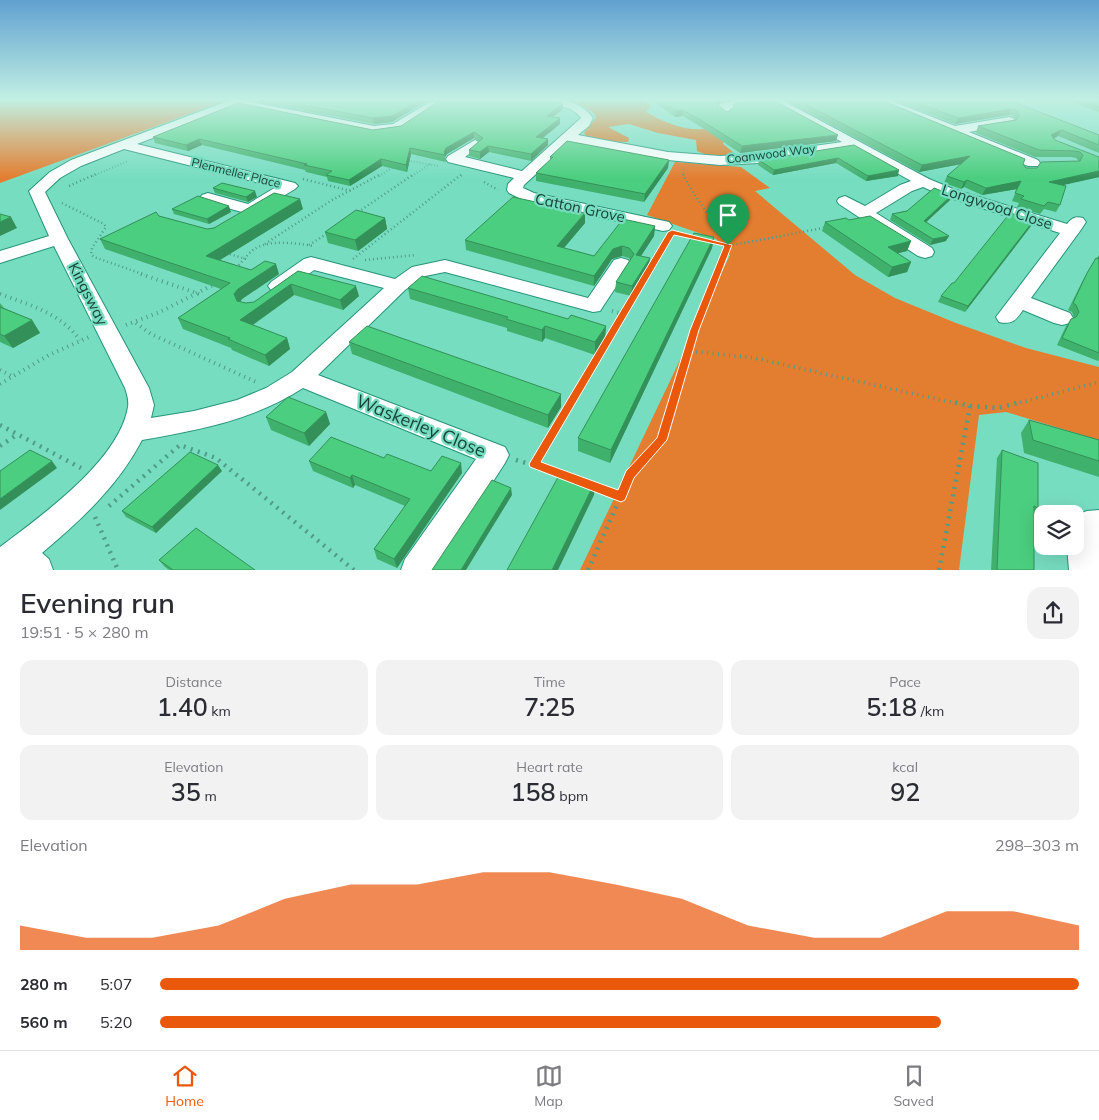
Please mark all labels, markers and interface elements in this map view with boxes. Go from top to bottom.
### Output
street label: Coanwood Way [726,141,817,166]
street label: Plenmeller Place [190,154,282,191]
street label: Longwood Close [939,180,1055,233]
street label: Catton Grove [533,189,627,226]
pin [707,194,749,245]
icon: arrive [714,201,742,229]
street label: Kingsway [65,259,112,328]
street label: Waskerley Close [353,389,489,462]
map controls [1034,505,1084,555]
button: layers [1034,505,1084,555]
text: Evening run [20,585,175,620]
button: share [1027,587,1079,639]
text: 19:51 · 5 × 280 m [20,622,149,642]
text: Distance [166,673,222,691]
text: Time [534,673,565,691]
text: Pace [889,673,921,691]
text: 1.40 [157,691,208,722]
text: 7:25 [524,691,575,722]
text: 5:18 [866,691,917,722]
text: km [208,702,231,720]
text: /km [917,702,944,720]
text: Elevation [164,758,223,776]
text: Heart rate [516,758,583,776]
text: kcal [892,758,918,776]
text: 35 [171,776,201,807]
text: 158 [511,776,556,807]
text: 92 [890,776,920,807]
text: m [201,787,217,805]
text: bpm [556,787,588,805]
text: Elevation [20,835,88,855]
text: 298–303 m [995,835,1079,855]
text: 280 m [20,974,68,994]
text: 5:07 [100,974,132,994]
text: 560 m [20,1012,68,1032]
text: 5:20 [100,1012,132,1032]
tab: Home [165,1062,204,1110]
tab: Map [534,1062,563,1110]
tab: Saved [893,1062,934,1110]

